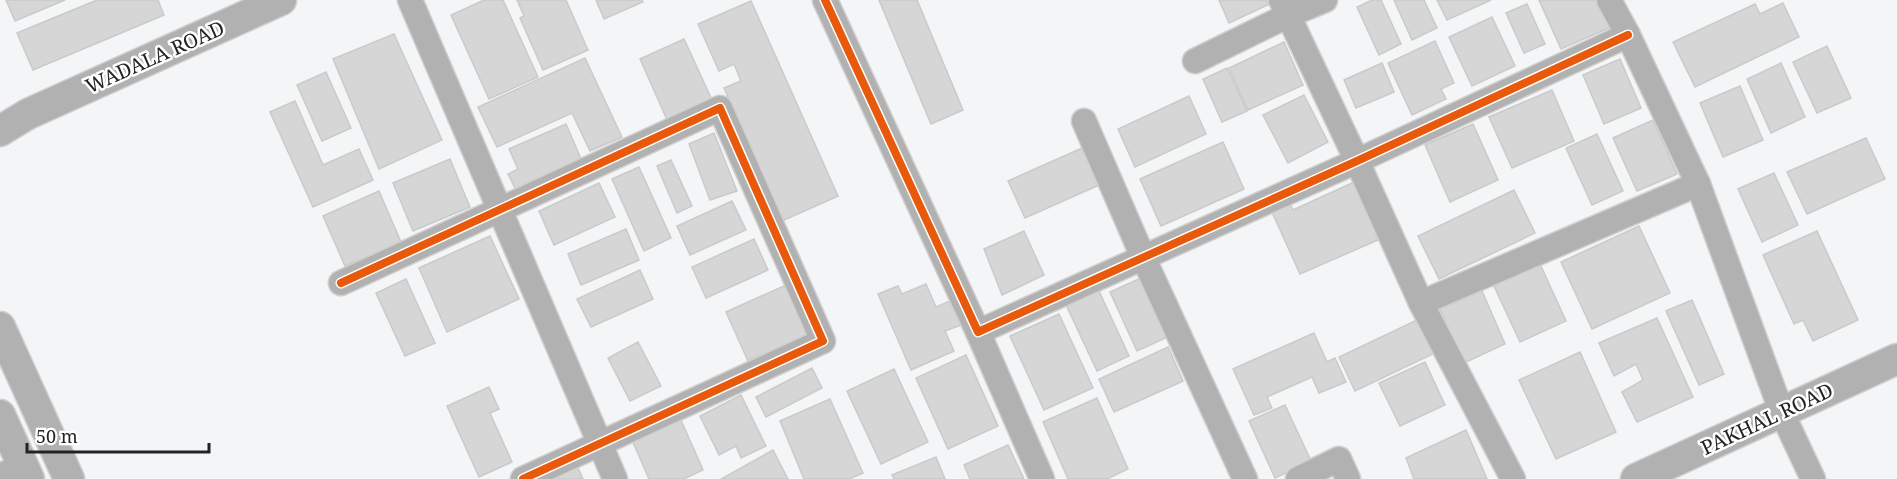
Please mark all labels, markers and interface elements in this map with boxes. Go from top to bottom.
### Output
street label: WADALA ROAD [81,14,229,99]
street label: PAKHAL ROAD [1696,376,1837,461]
scale bar [27,416,208,454]
text: 50 m [36,424,78,448]

